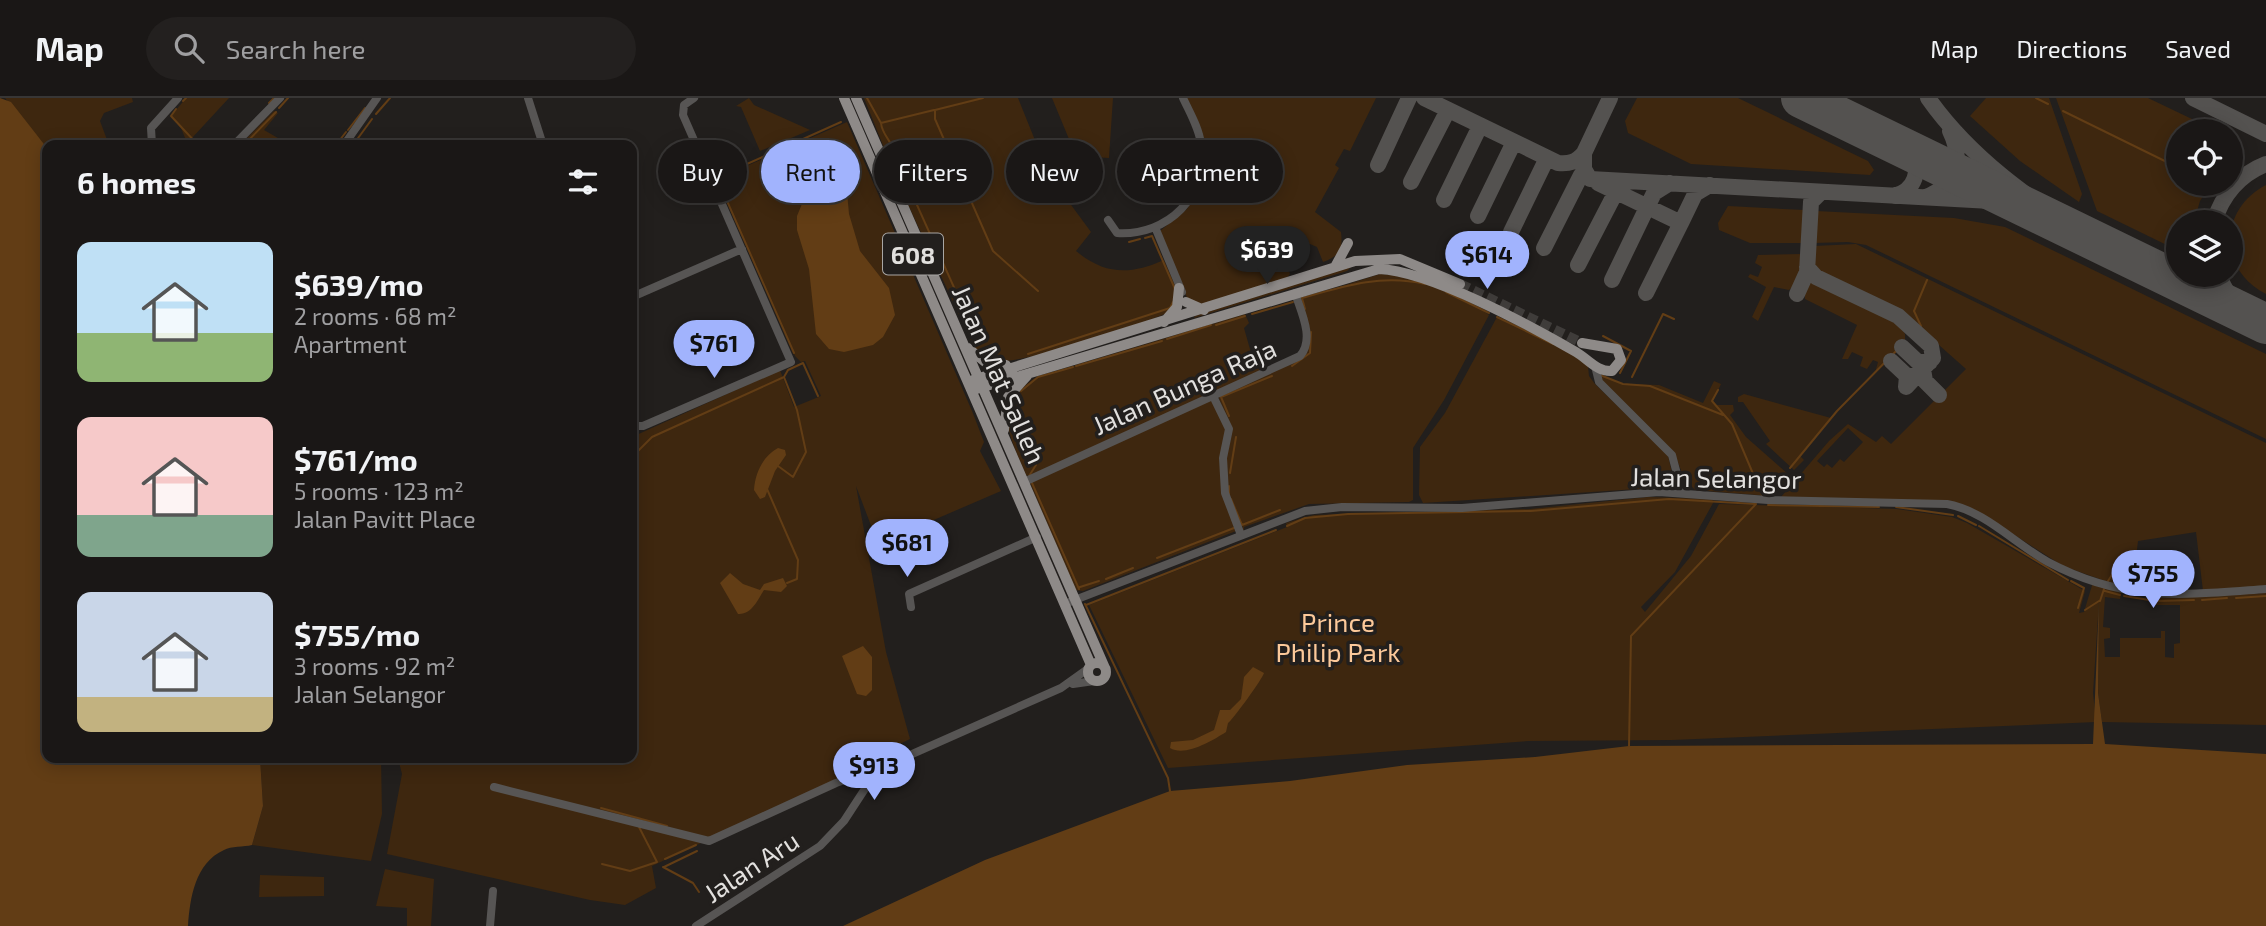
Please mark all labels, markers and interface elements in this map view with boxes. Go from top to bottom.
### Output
search box [146,17,636,80]
text: Map [35,28,104,68]
icon: search [170,29,208,67]
text: Search here [226,33,365,64]
text: Map [1930,34,1978,63]
text: Directions [2016,34,2127,63]
text: Saved [2165,34,2231,63]
map controls [2166,119,2243,287]
button: locate [2166,119,2243,196]
chip: Buy [658,140,747,203]
chip: Rent [761,140,860,203]
chip: Filters [874,140,992,203]
chip: New [1006,140,1103,203]
chip: Apartment [1117,140,1283,203]
icon: filters [564,163,602,201]
text: 6 homes [77,164,196,200]
button: layers [2166,210,2243,287]
pin: $639 [1226,226,1308,286]
pin: $614 [1446,232,1528,291]
road number: 608 [883,234,943,274]
text: $639 [1240,235,1294,263]
text: $614 [1461,240,1513,268]
text: $639/mo [294,266,424,302]
icon: home [133,270,217,354]
street label: Jalan Mat Salleh [947,280,1053,468]
text: 2 rooms · 68 m² [294,302,457,330]
pin: $761 [673,320,755,380]
text: $761 [690,329,739,357]
text: Apartment [294,330,407,358]
street label: Jalan Bunga Raja [1087,332,1281,440]
text: $761/mo [294,441,418,477]
icon: home [133,445,217,529]
street label: Jalan Selangor [1630,460,1802,494]
text: 5 rooms · 123 m² [294,477,464,505]
text: Jalan Pavitt Place [294,505,476,533]
pin: $681 [866,519,948,579]
text: $681 [881,528,933,556]
pin: $755 [2112,550,2194,610]
text: $755 [2128,559,2178,587]
park label: Prince Philip Park [1275,606,1401,667]
text: $755/mo [294,616,420,652]
icon: home [133,620,217,704]
text: 3 rooms · 92 m² [294,652,455,680]
text: Jalan Selangor [294,680,446,708]
pin: $913 [833,742,915,802]
text: $913 [849,751,899,779]
street label: Jalan Aru [698,824,804,908]

